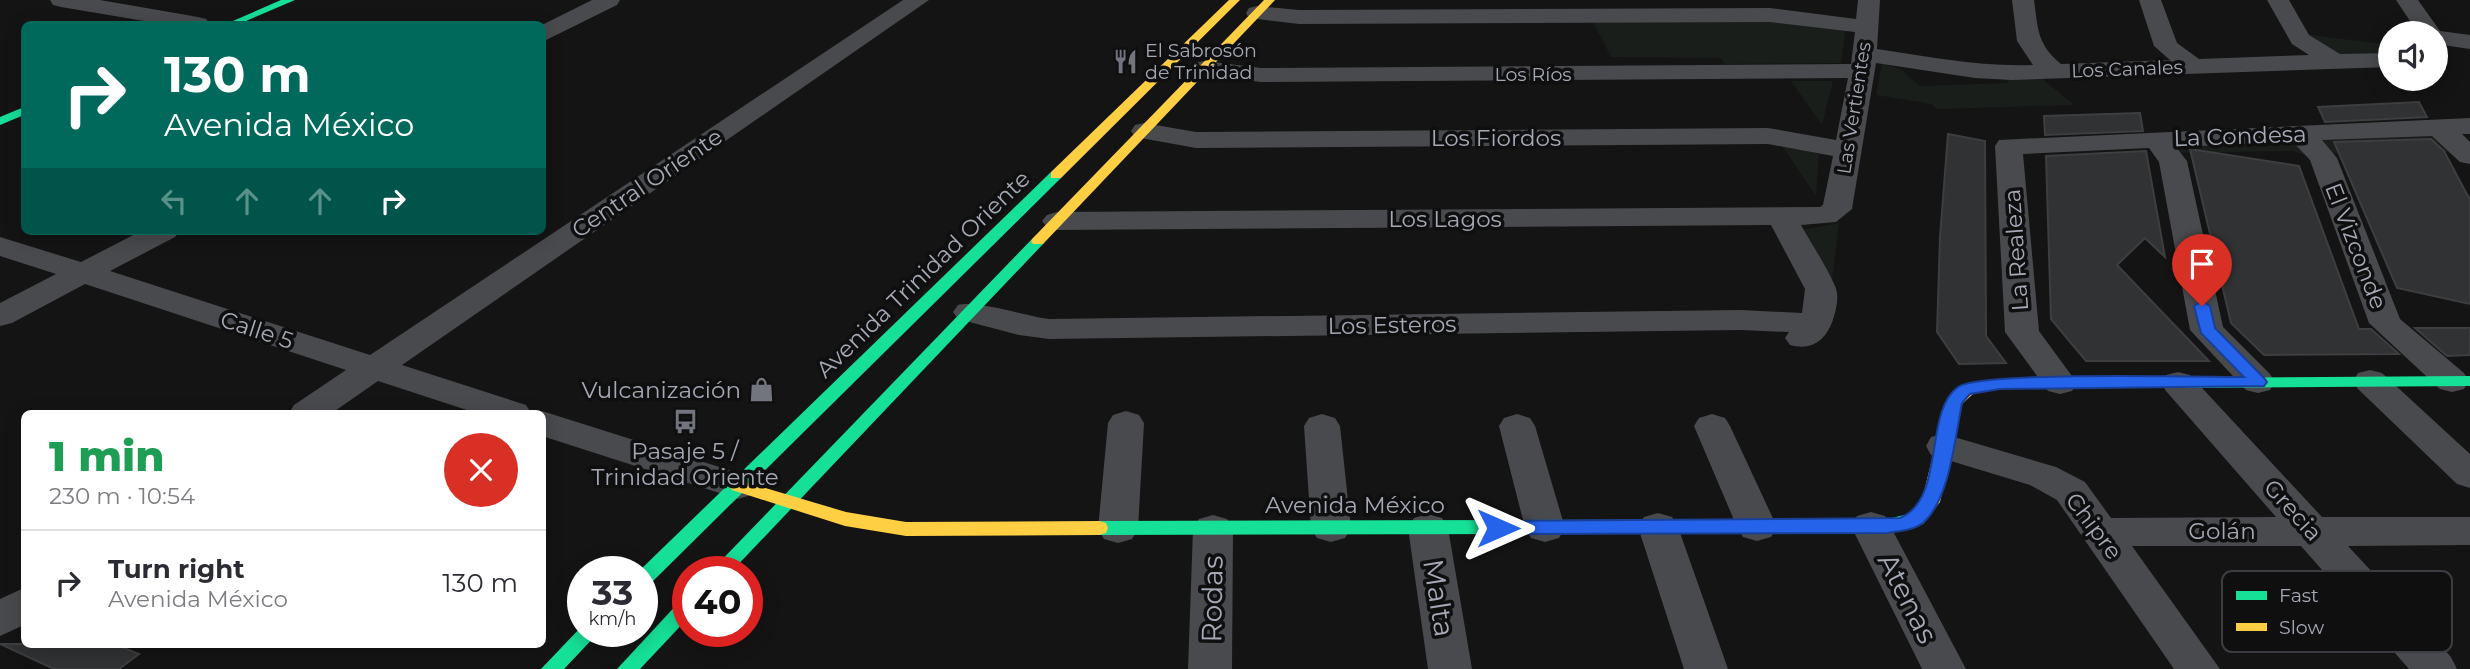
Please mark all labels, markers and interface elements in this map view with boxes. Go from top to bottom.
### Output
map controls [2378,21,2448,91]
button: sound [2378,21,2448,91]
place label: El Sabrosón de Trinidad [1145,39,1257,84]
street label: Las Vertientes [1832,40,1876,176]
text: 130 m [164,45,311,104]
restaurant icon: El Sabrosón de Trinidad [1111,47,1139,75]
icon: right [49,49,140,140]
street label: Los Canales [2071,56,2183,82]
street label: Los Ríos [1494,63,1572,86]
text: Avenida México [164,105,414,144]
street label: La Condesa [2173,120,2307,152]
street label: Central Oriente [566,122,728,244]
street label: Los Fiordos [1431,124,1561,152]
street label: Avenida Trinidad Oriente [810,165,1036,383]
street label: El Vizconde [2319,179,2393,313]
icon: left [155,182,193,220]
icon: ahead [228,182,266,220]
icon: ahead [301,182,339,220]
icon: right [374,182,412,220]
street label: La Realeza [1998,188,2034,312]
street label: Los Lagos [1388,205,1502,233]
pin [2172,234,2232,306]
icon: arrive [2183,245,2221,283]
street label: Calle 5 [217,305,297,355]
street label: Los Esteros [1327,310,1457,340]
place label: Vulcanización [582,376,741,404]
shop icon: Vulcanización [747,376,775,404]
bus stop icon: Pasaje 5 / Trinidad Oriente [671,407,699,435]
text: 1 min [49,430,165,482]
button: close [444,433,518,507]
place label: Pasaje 5 / Trinidad Oriente [591,437,779,491]
street label: Grecia [2258,473,2328,547]
text: 230 m · 10:54 [49,482,195,510]
street label: Chipre [2060,487,2128,565]
street label: Avenida México [1265,491,1445,519]
position arrow [1461,491,1535,565]
street label: Golán [2188,517,2256,545]
street label: Atenas [1871,547,1945,649]
text: Turn right [108,553,244,585]
street label: Rodas [1194,555,1230,643]
speed limit sign: 40 [672,556,763,647]
street label: Malta [1416,557,1462,639]
icon: right [49,564,87,602]
text: 130 m [442,567,518,599]
text: 33 [592,571,633,614]
legend [2222,571,2452,652]
text: Fast [2279,584,2319,607]
text: Avenida México [108,585,288,613]
text: km/h [588,608,637,630]
text: Slow [2279,616,2324,639]

